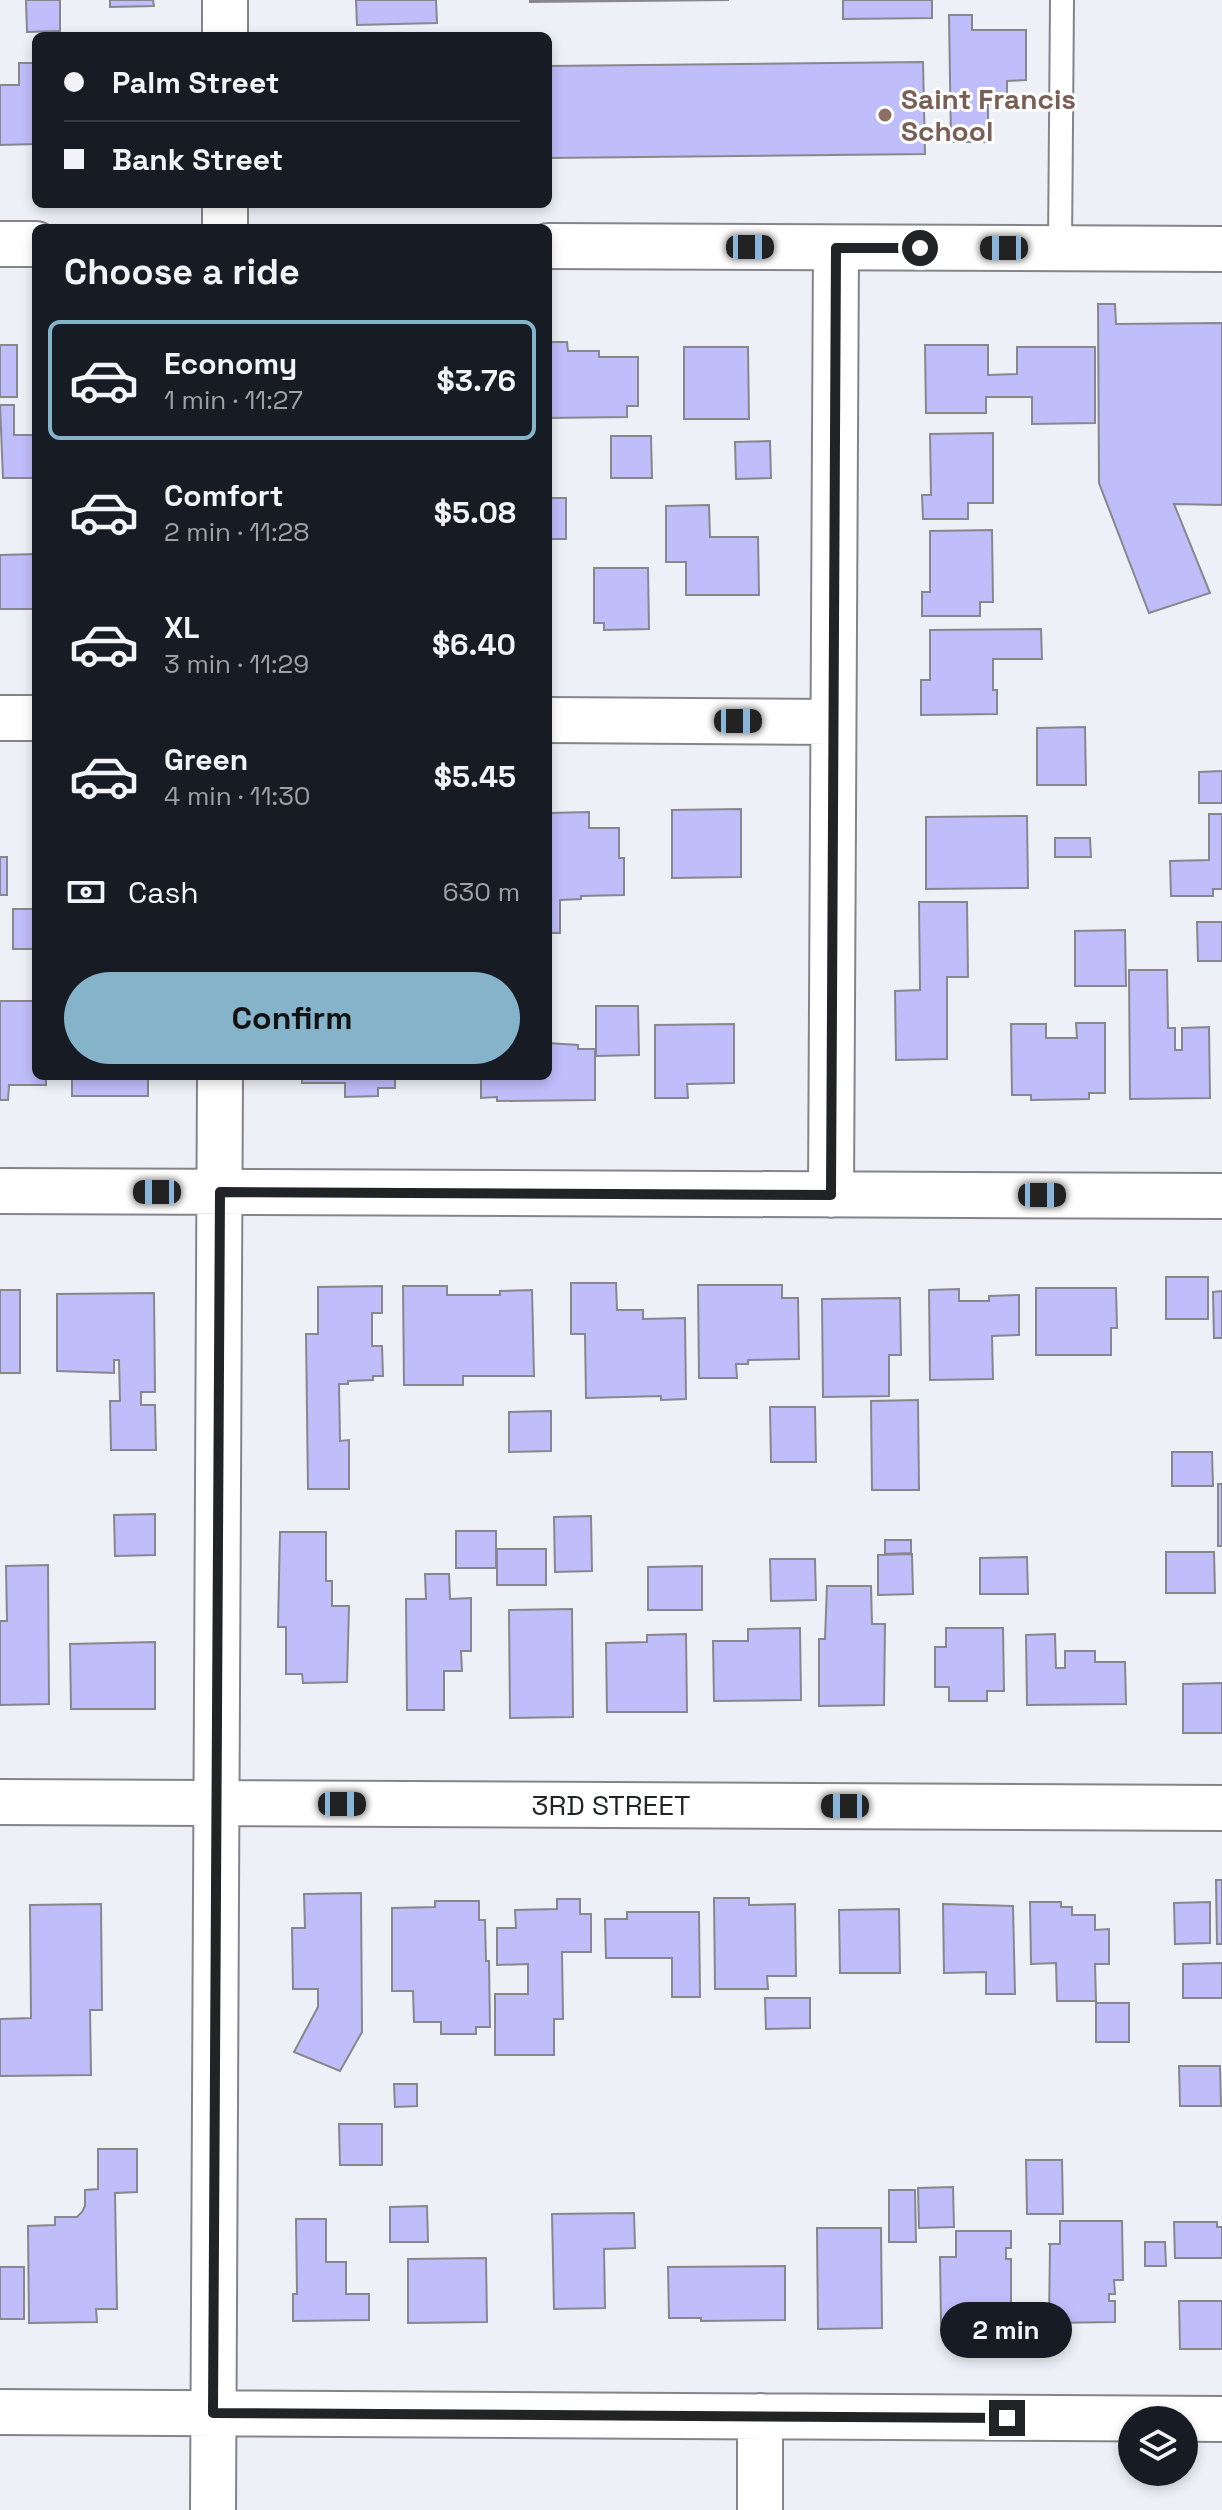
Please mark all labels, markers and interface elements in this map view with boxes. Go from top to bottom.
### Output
text: Palm Street [112,63,279,102]
place label: Saint Francis School [901,81,1076,149]
marker: Saint Francis School [876,106,894,124]
text: Bank Street [112,140,283,179]
route start [902,230,938,266]
car [726,235,774,259]
car [980,236,1028,260]
text: Choose a ride [64,249,300,295]
icon: car [68,344,140,416]
text: Economy [164,344,297,383]
text: $3.76 [437,361,516,400]
text: 1 min · 11:27 [164,383,303,417]
icon: car [68,476,140,548]
text: Comfort [164,476,283,515]
text: $5.08 [434,493,516,532]
text: 2 min · 11:28 [164,515,309,549]
icon: car [68,608,140,680]
text: XL [164,608,200,647]
text: $6.40 [432,625,516,664]
text: 3 min · 11:29 [164,647,309,681]
car [714,709,762,733]
icon: car [68,740,140,812]
text: Green [164,740,248,779]
text: $5.45 [434,757,516,796]
text: 4 min · 11:30 [164,779,311,813]
icon: cash [64,870,108,914]
text: Cash [128,873,199,912]
text: 630 m [443,875,520,909]
button: Confirm [64,972,520,1064]
car [133,1180,181,1204]
car [1018,1183,1066,1207]
street label: 3RD STREET [532,1787,690,1823]
car [318,1792,366,1816]
car [821,1794,869,1818]
callout: 2 min [941,2302,1073,2358]
text: 2 min [972,2313,1040,2347]
route end [989,2400,1025,2436]
map controls [1118,2406,1198,2486]
button: layers [1118,2406,1198,2486]

